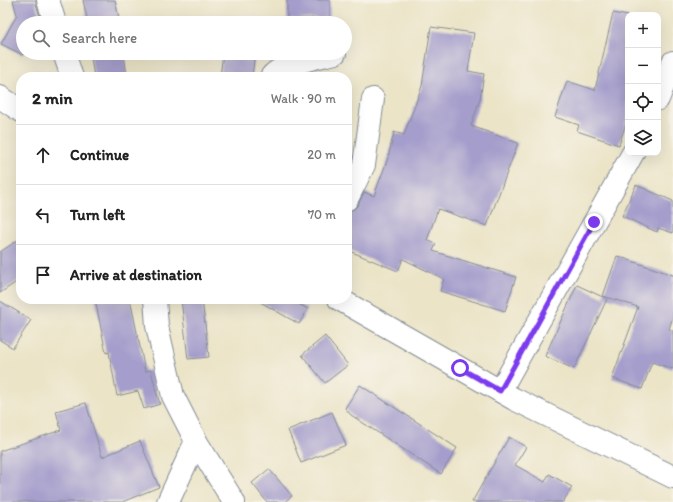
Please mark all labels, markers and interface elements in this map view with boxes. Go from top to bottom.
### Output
map controls [625,12,661,156]
button: + [625,12,661,48]
search box [16,16,352,60]
icon: search [30,27,52,49]
text: Search here [62,29,137,47]
button: − [625,48,661,84]
button: locate [625,84,661,120]
text: 2 min [32,88,72,108]
text: Walk · 90 m [271,91,336,106]
button: layers [625,120,661,156]
icon: ahead [32,144,54,166]
text: Continue [70,146,129,164]
text: 20 m [307,147,336,162]
icon: left [32,204,54,226]
text: Turn left [70,206,125,224]
text: 70 m [308,207,336,222]
route end [585,213,603,231]
icon: arrive [32,264,54,286]
text: Arrive at destination [70,266,202,284]
route start [451,359,469,377]

